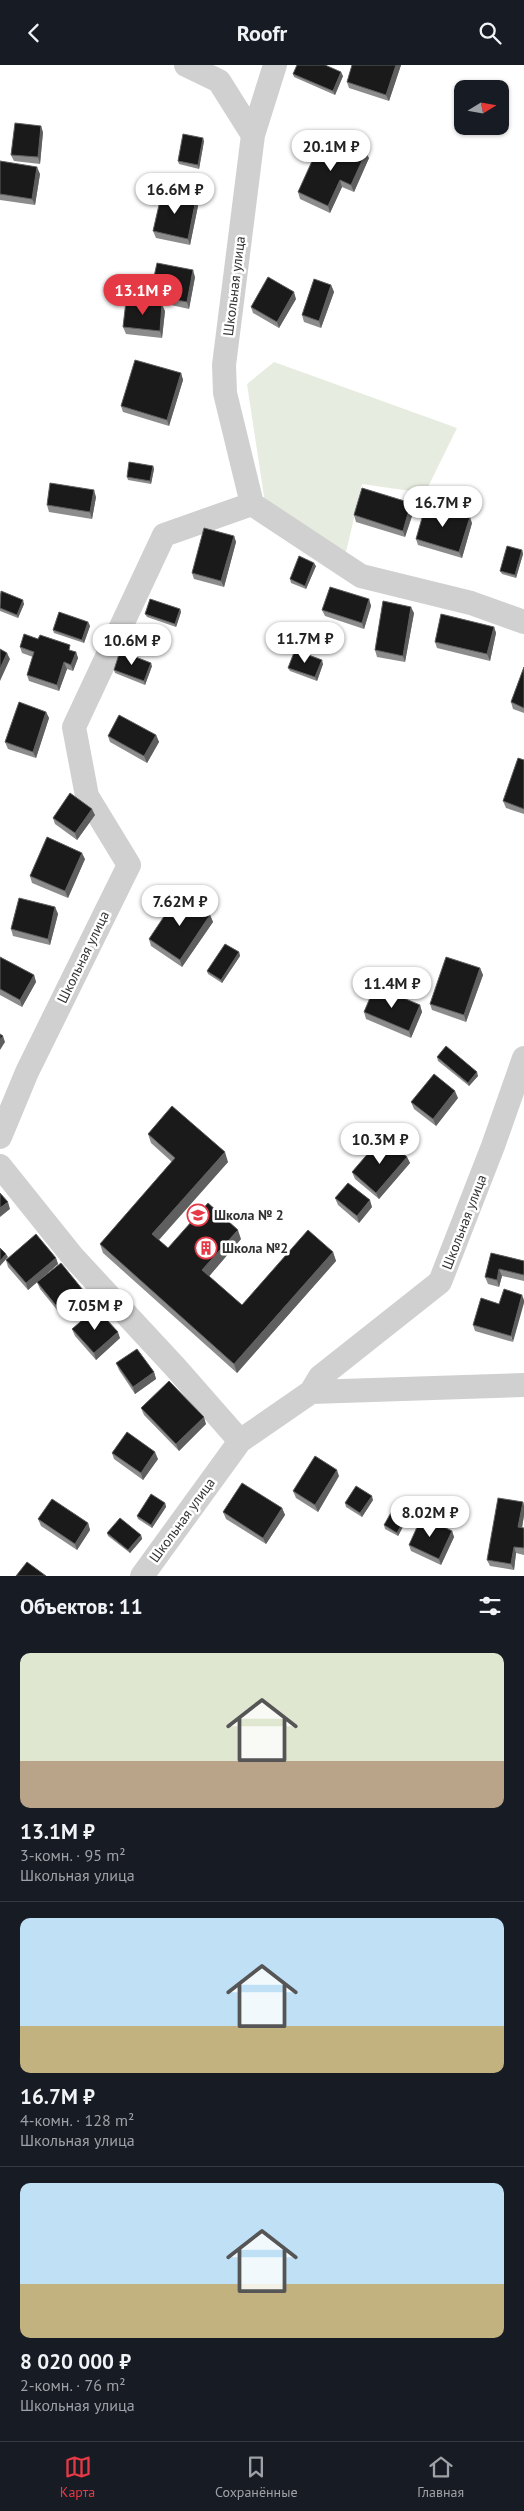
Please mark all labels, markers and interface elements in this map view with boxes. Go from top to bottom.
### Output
icon: back [20,19,48,47]
text: Roofr [237,19,287,47]
icon: search [476,19,504,47]
north arrow [454,80,509,135]
map controls [454,80,509,135]
pin: 20.1M ₽ [285,129,377,172]
text: 20.1M ₽ [302,136,360,156]
pin: 16.6M ₽ [129,173,221,215]
text: 16.6M ₽ [146,179,204,199]
street label: Школьная улица [219,235,249,337]
pin: 13.1M ₽ [97,273,189,316]
text: 13.1M ₽ [114,280,172,300]
pin: 16.7M ₽ [397,485,489,528]
text: 16.7M ₽ [414,492,472,512]
pin: 11.7M ₽ [259,621,351,664]
pin: 10.6M ₽ [86,623,178,666]
text: 11.7M ₽ [276,628,334,648]
text: 10.6M ₽ [103,630,161,650]
pin: 7.62M ₽ [134,885,226,927]
text: 7.62M ₽ [152,891,208,911]
street label: Школьная улица [53,908,113,1006]
pin: 11.4M ₽ [346,967,438,1009]
text: 11.4M ₽ [363,973,421,993]
pin: 10.3M ₽ [334,1123,426,1165]
text: 10.3M ₽ [351,1129,409,1149]
street label: Школьная улица [438,1172,490,1272]
school or university icon: Школа № 2 [186,1203,210,1227]
place label: Школа № 2 [214,1206,284,1224]
building icon: Школа №2 [194,1236,218,1260]
place label: Школа №2 [222,1239,288,1257]
pin: 7.05M ₽ [49,1289,141,1331]
text: 7.05M ₽ [67,1295,123,1315]
street label: Школьная улица [145,1474,219,1566]
pin: 8.02M ₽ [384,1495,476,1538]
text: 8.02M ₽ [401,1502,459,1522]
icon: filters [476,1592,504,1620]
text: Объектов: 11 [20,1593,143,1620]
icon: home [217,1685,307,1775]
text: 13.1M ₽ [20,1818,95,1845]
text: 3-комн. · 95 m² [20,1845,126,1865]
text: Школьная улица [20,1865,135,1885]
icon: home [217,1951,307,2041]
text: 16.7M ₽ [20,2083,95,2110]
text: 4-комн. · 128 m² [20,2110,134,2130]
text: Школьная улица [20,2130,135,2150]
icon: home [217,2216,307,2306]
text: 8 020 000 ₽ [20,2348,131,2375]
text: 2-комн. · 76 m² [20,2375,126,2395]
text: Школьная улица [20,2395,135,2415]
tab: Карта [60,2453,95,2501]
tab: Сохранённые [215,2453,298,2501]
tab: Главная [417,2453,464,2501]

